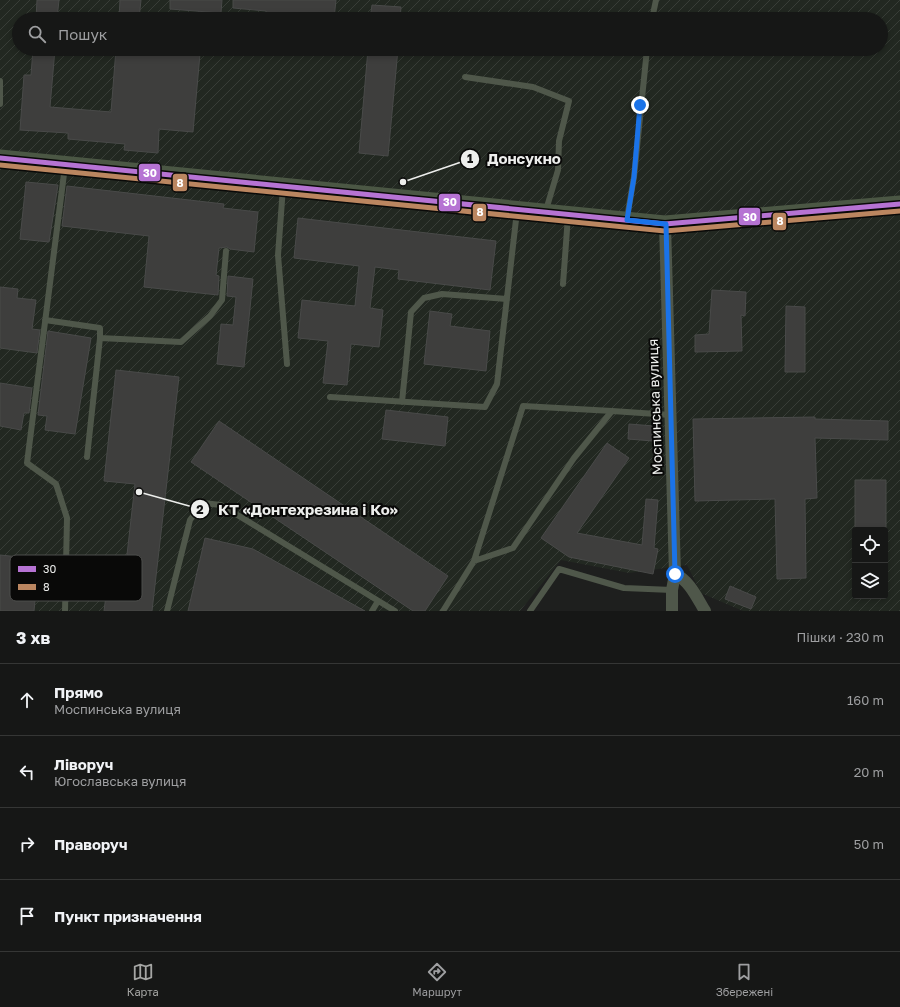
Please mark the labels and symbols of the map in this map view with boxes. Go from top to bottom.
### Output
route end [631,96,649,114]
callout: Донсукно [460,145,569,172]
text: Донсукно [487,149,561,167]
text: 1 [467,151,473,166]
line badge: 30 [138,163,161,182]
text: 30 [143,166,157,179]
line badge: 8 [172,173,188,192]
text: 8 [176,176,184,189]
line badge: 30 [438,193,461,212]
text: 30 [443,195,457,208]
line badge: 8 [472,203,487,222]
text: 8 [476,205,484,218]
line badge: 30 [738,207,761,226]
text: 30 [743,210,757,223]
line badge: 8 [772,212,787,231]
text: 8 [776,214,784,227]
street label: Моспинська вулиця [644,338,665,476]
callout: КТ «Донтехрезина і Ко» [190,496,406,523]
text: КТ «Донтехрезина і Ко» [218,500,398,518]
text: 2 [196,502,204,517]
legend [10,555,142,601]
text: 30 [43,562,56,575]
route start [666,565,684,583]
text: 8 [43,580,50,593]

